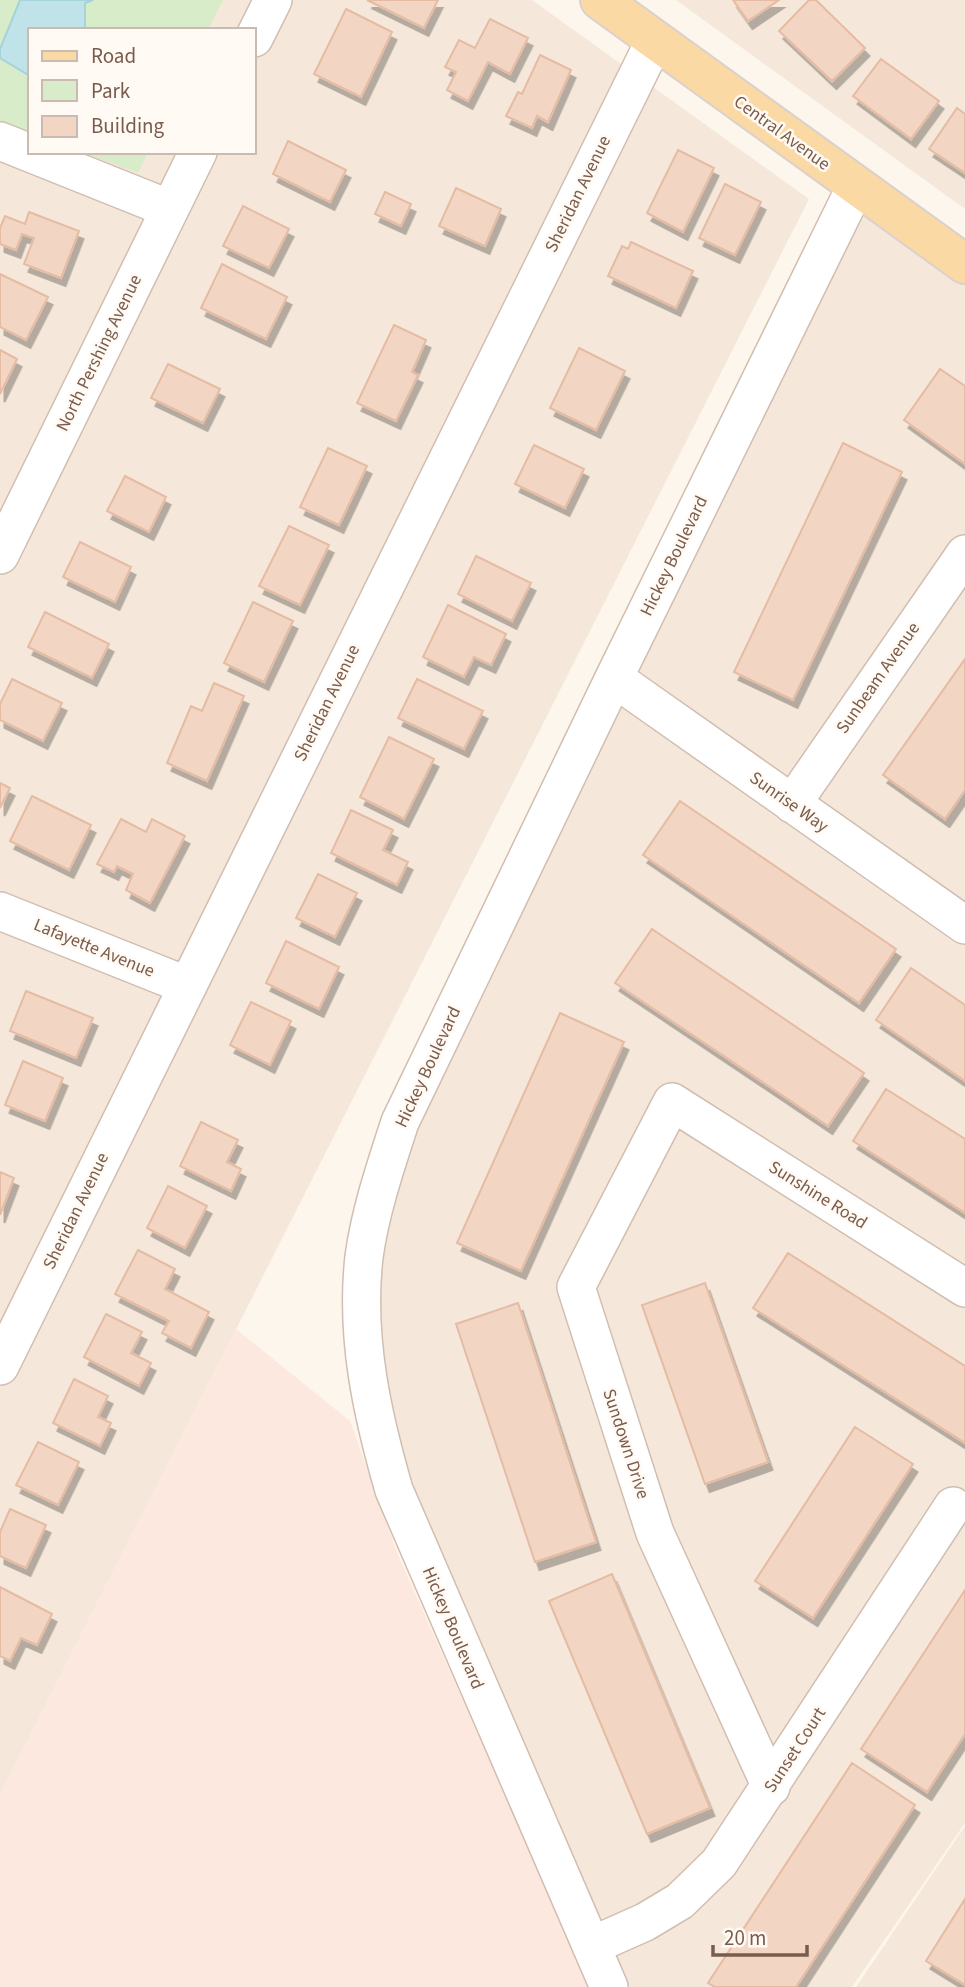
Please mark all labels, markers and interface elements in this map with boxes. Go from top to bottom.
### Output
legend [28,28,256,154]
text: Road [91,41,136,71]
text: Park [91,76,131,106]
street label: Central Avenue [729,89,835,177]
text: Building [91,111,165,141]
street label: Sheridan Avenue [539,131,617,257]
street label: North Pershing Avenue [50,270,148,436]
street label: Hickey Boulevard [634,492,714,620]
street label: Sunbeam Avenue [830,617,926,739]
street label: Sheridan Avenue [288,640,366,766]
street label: Sunrise Way [744,766,834,839]
street label: Lafayette Avenue [30,912,158,984]
street label: Hickey Boulevard [389,1002,467,1132]
street label: Sheridan Avenue [37,1148,115,1274]
street label: Sunshine Road [764,1155,872,1235]
street label: Sundown Drive [596,1386,656,1502]
street label: Hickey Boulevard [416,1563,490,1693]
street label: Sunset Court [758,1702,832,1798]
scale bar [713,1913,808,1957]
text: 20 m [724,1923,766,1953]

